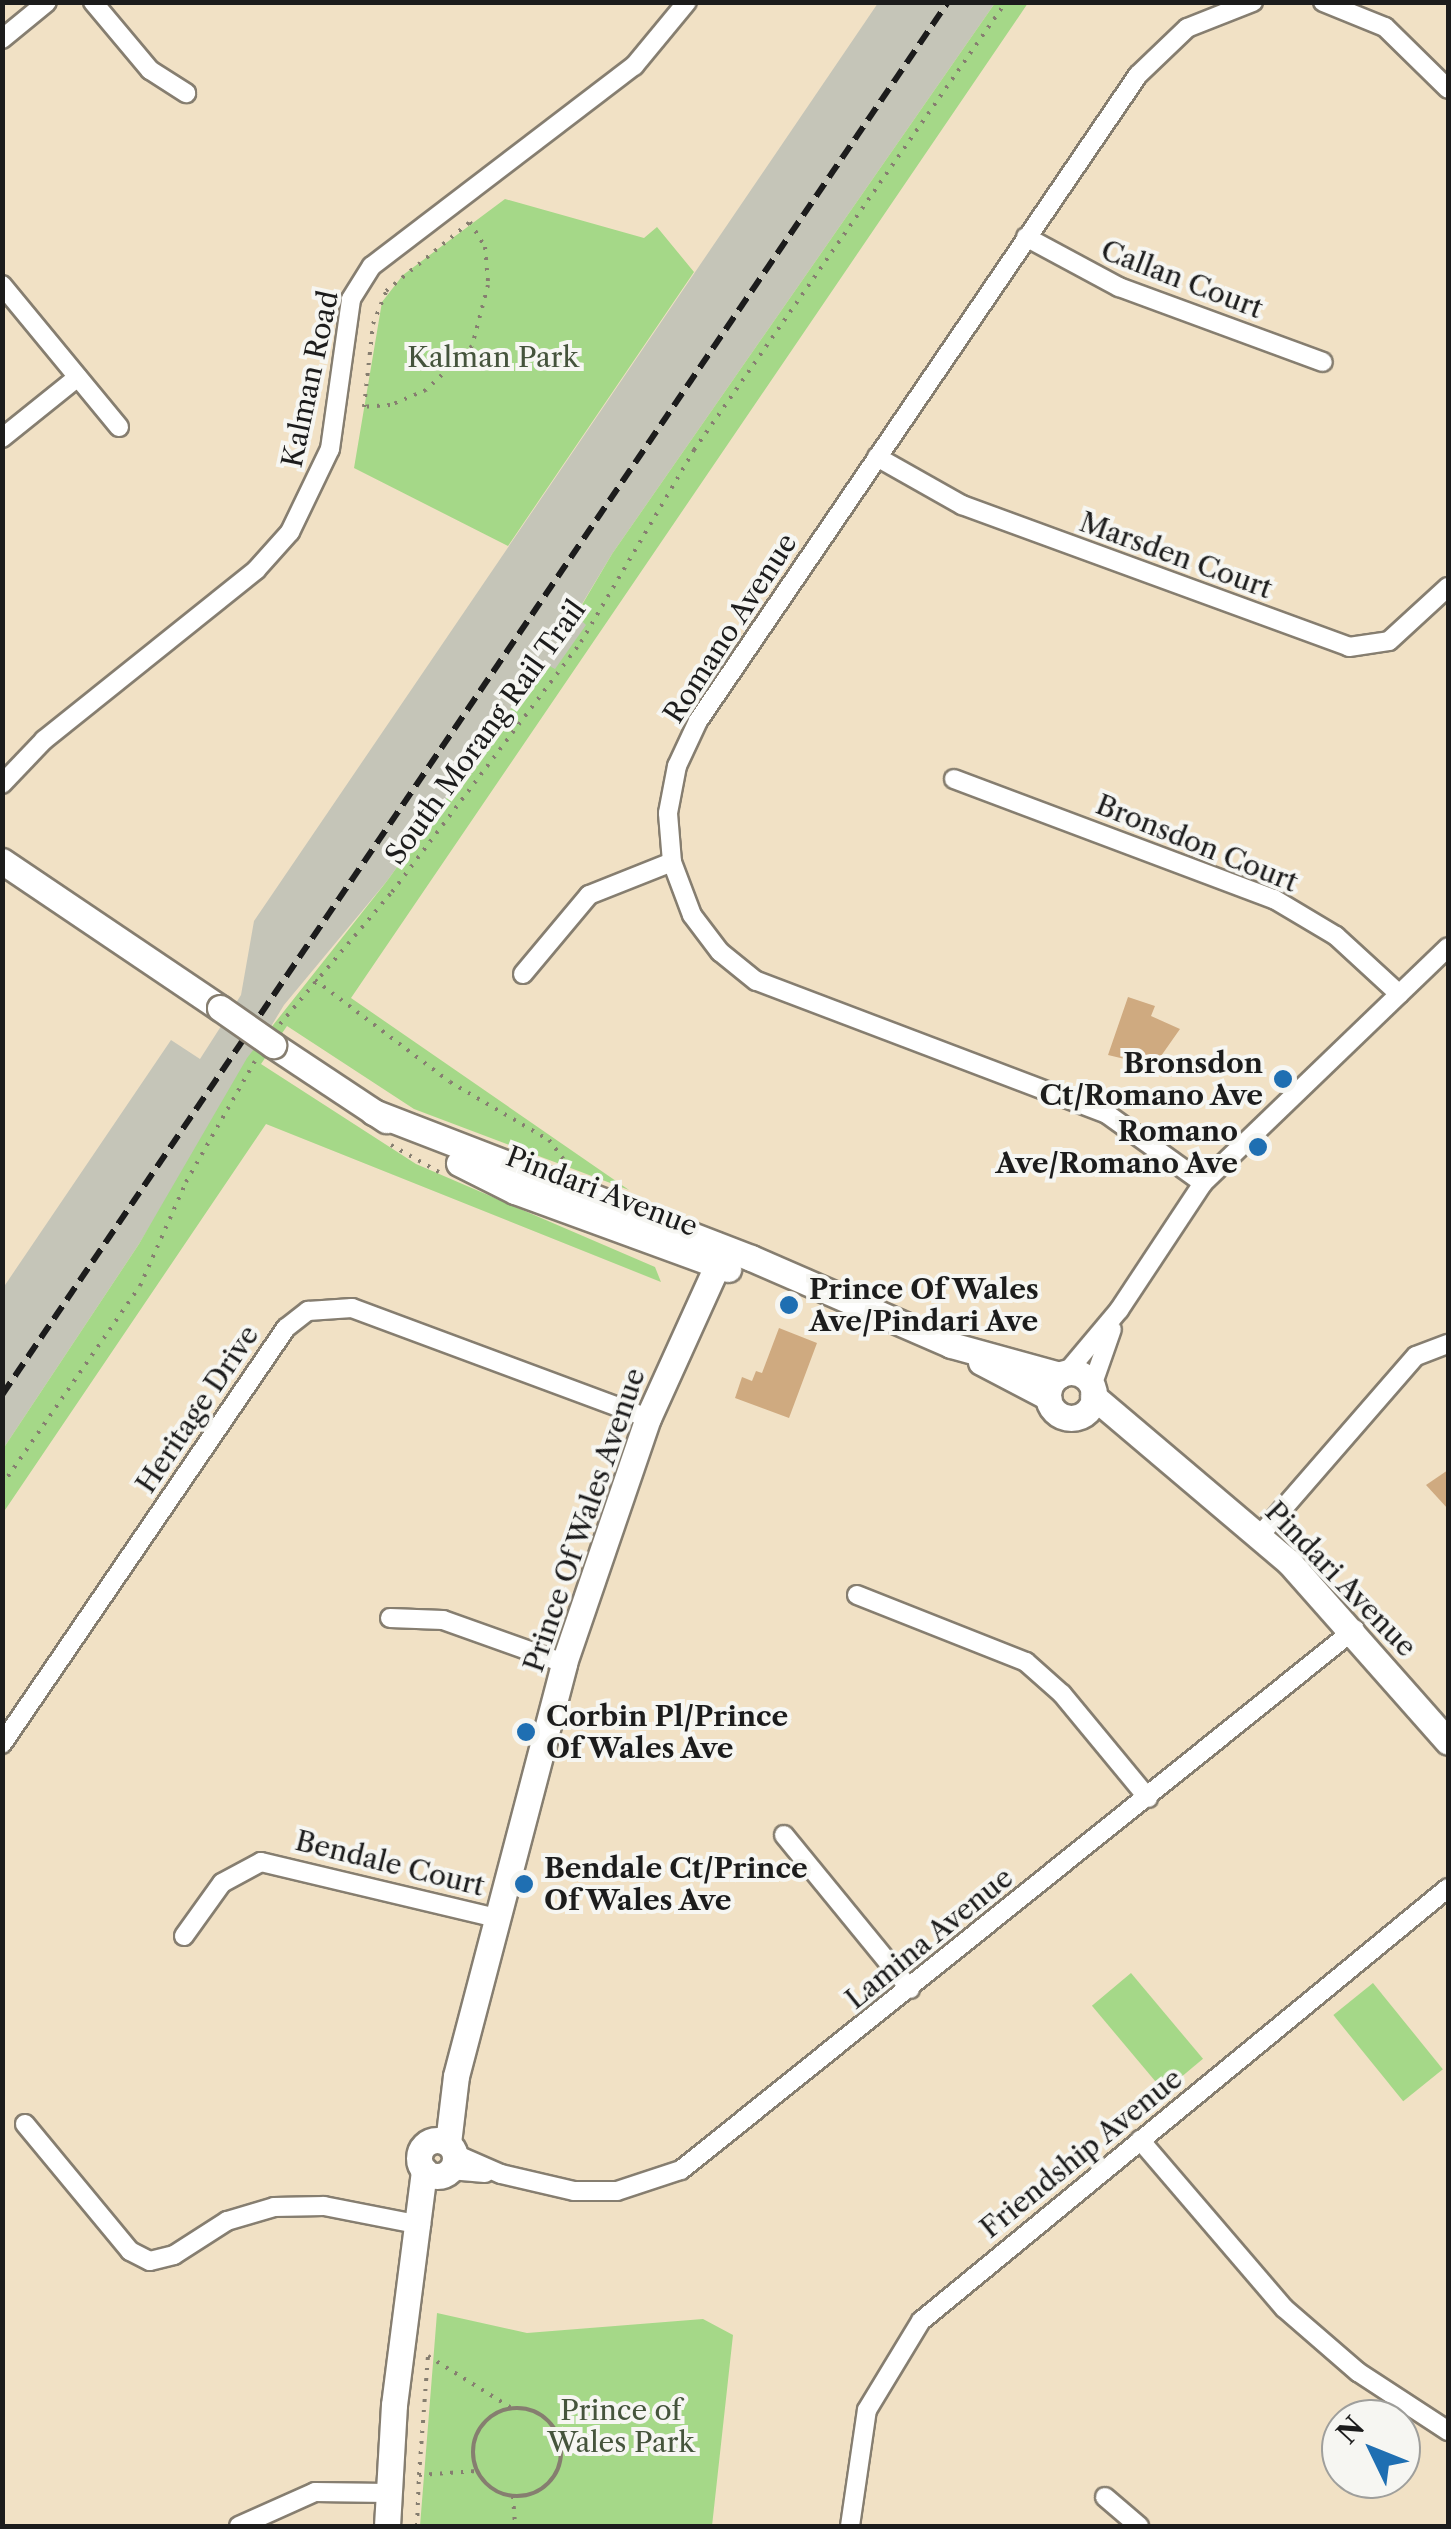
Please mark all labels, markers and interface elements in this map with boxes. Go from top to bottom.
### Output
street label: Callan Court [1096,233,1268,325]
street label: Kalman Road [275,288,345,470]
park label: Kalman Park [407,340,579,374]
street label: Marsden Court [1075,505,1277,605]
street label: Romano Avenue [656,527,804,729]
street label: South Morang Rail Trail [378,593,592,871]
street label: Bronsdon Court [1091,787,1303,899]
place label: Bronsdon Ct/Romano Ave [1039,1046,1263,1112]
marker: Bronsdon Ct/Romano Ave [1272,1068,1294,1090]
place label: Romano Ave/Romano Ave [994,1114,1238,1180]
marker: Romano Ave/Romano Ave [1247,1136,1269,1158]
street label: Pindari Avenue [501,1139,703,1243]
place label: Prince Of Wales Ave/Pindari Ave [809,1272,1040,1338]
marker: Prince Of Wales Ave/Pindari Ave [778,1294,800,1316]
street label: Heritage Drive [129,1319,265,1499]
street label: Prince Of Wales Avenue [516,1363,652,1677]
street label: Pindari Avenue [1258,1494,1424,1664]
place label: Corbin Pl/Prince Of Wales Ave [546,1699,788,1765]
marker: Corbin Pl/Prince Of Wales Ave [515,1721,537,1743]
street label: Bendale Court [292,1823,488,1903]
place label: Bendale Ct/Prince Of Wales Ave [544,1851,808,1917]
street label: Lamina Avenue [838,1860,1020,2016]
marker: Bendale Ct/Prince Of Wales Ave [513,1873,535,1895]
street label: Friendship Avenue [973,2061,1189,2245]
park label: Prince of Wales Park [547,2393,695,2459]
north arrow [1321,2399,1421,2499]
text: N [1330,2409,1371,2450]

